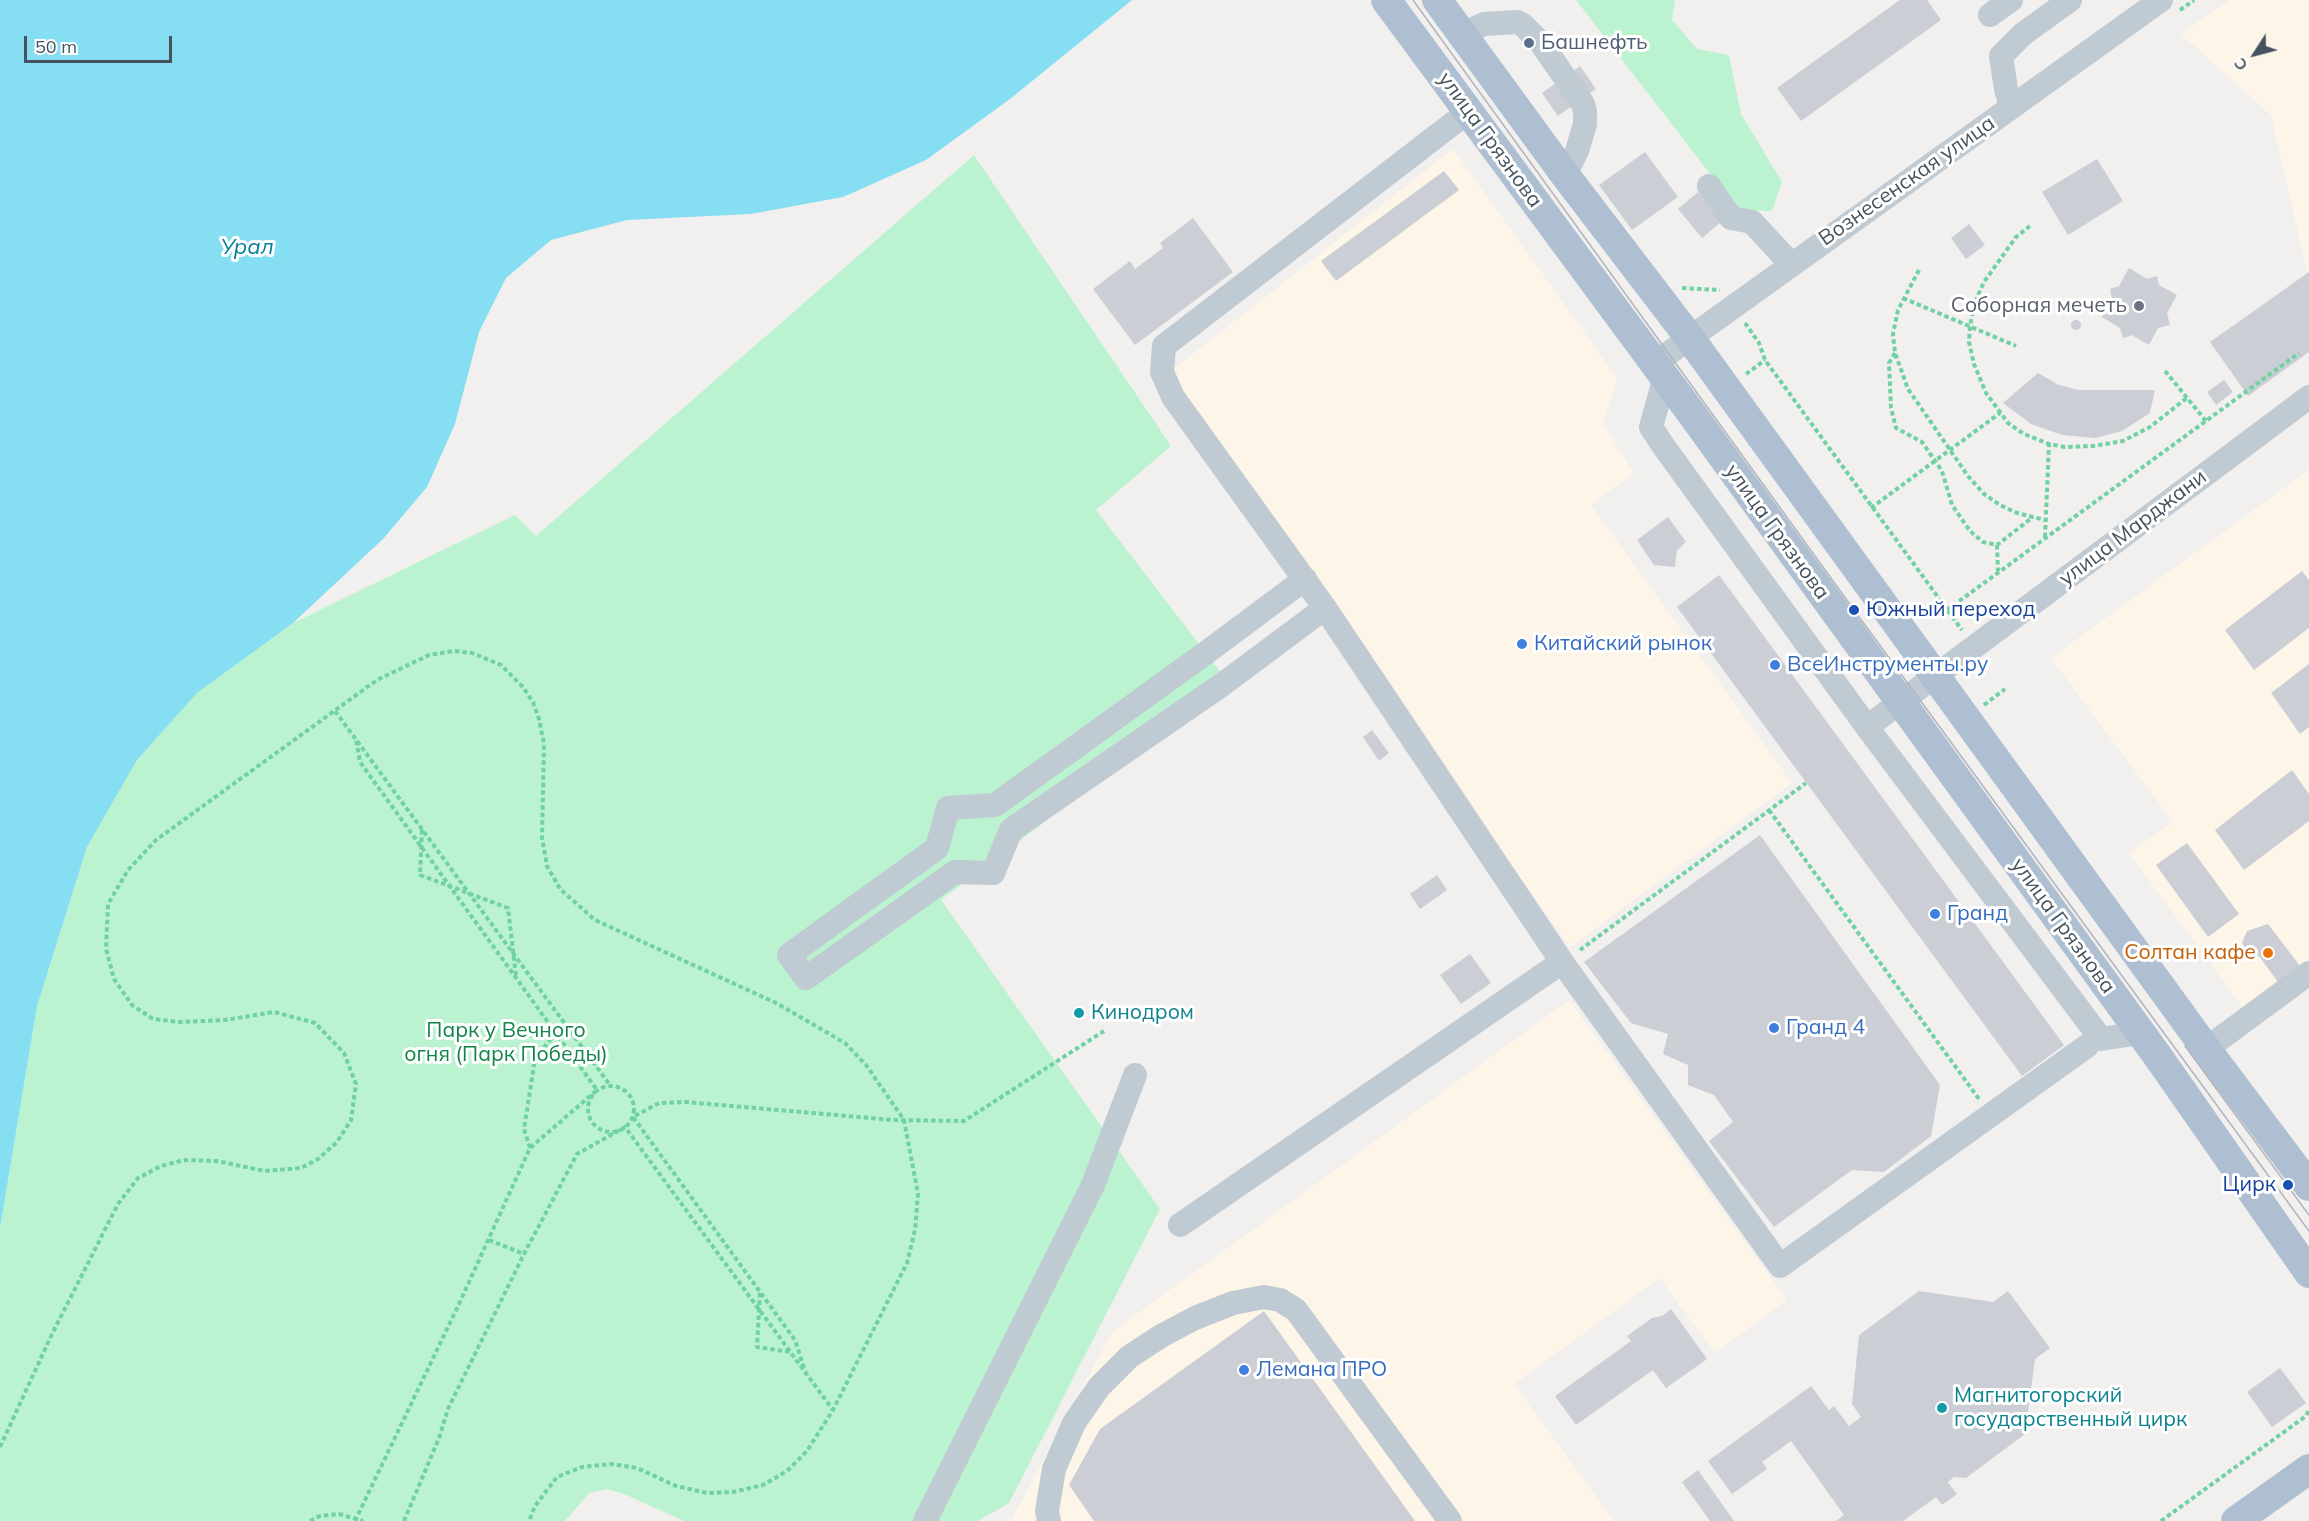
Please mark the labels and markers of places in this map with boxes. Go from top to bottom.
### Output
place label: Башнефть [1541,30,1648,56]
marker: Башнефть [1522,36,1536,50]
place label: Соборная мечеть [1951,293,2127,319]
marker: Соборная мечеть [2132,299,2146,313]
place label: Южный переход [1866,597,2036,623]
marker: Южный переход [1847,603,1861,617]
place label: Китайский рынок [1534,631,1712,657]
marker: Китайский рынок [1515,637,1529,651]
place label: ВсеИнструменты.ру [1787,652,1988,678]
marker: ВсеИнструменты.ру [1768,658,1782,672]
place label: Гранд [1947,901,2008,927]
marker: Гранд [1928,907,1942,921]
place label: Солтан кафе [2124,940,2256,966]
marker: Солтан кафе [2261,946,2275,960]
place label: Кинодром [1091,1000,1194,1026]
marker: Кинодром [1072,1006,1086,1020]
place label: Гранд 4 [1786,1015,1865,1041]
marker: Гранд 4 [1767,1021,1781,1035]
place label: Цирк [2223,1172,2276,1198]
marker: Цирк [2281,1178,2295,1192]
place label: Лемана ПРО [1256,1357,1387,1383]
marker: Лемана ПРО [1237,1363,1251,1377]
place label: Магнитогорский государственный цирк [1954,1383,2187,1433]
marker: Магнитогорский государственный цирк [1935,1401,1949,1415]

